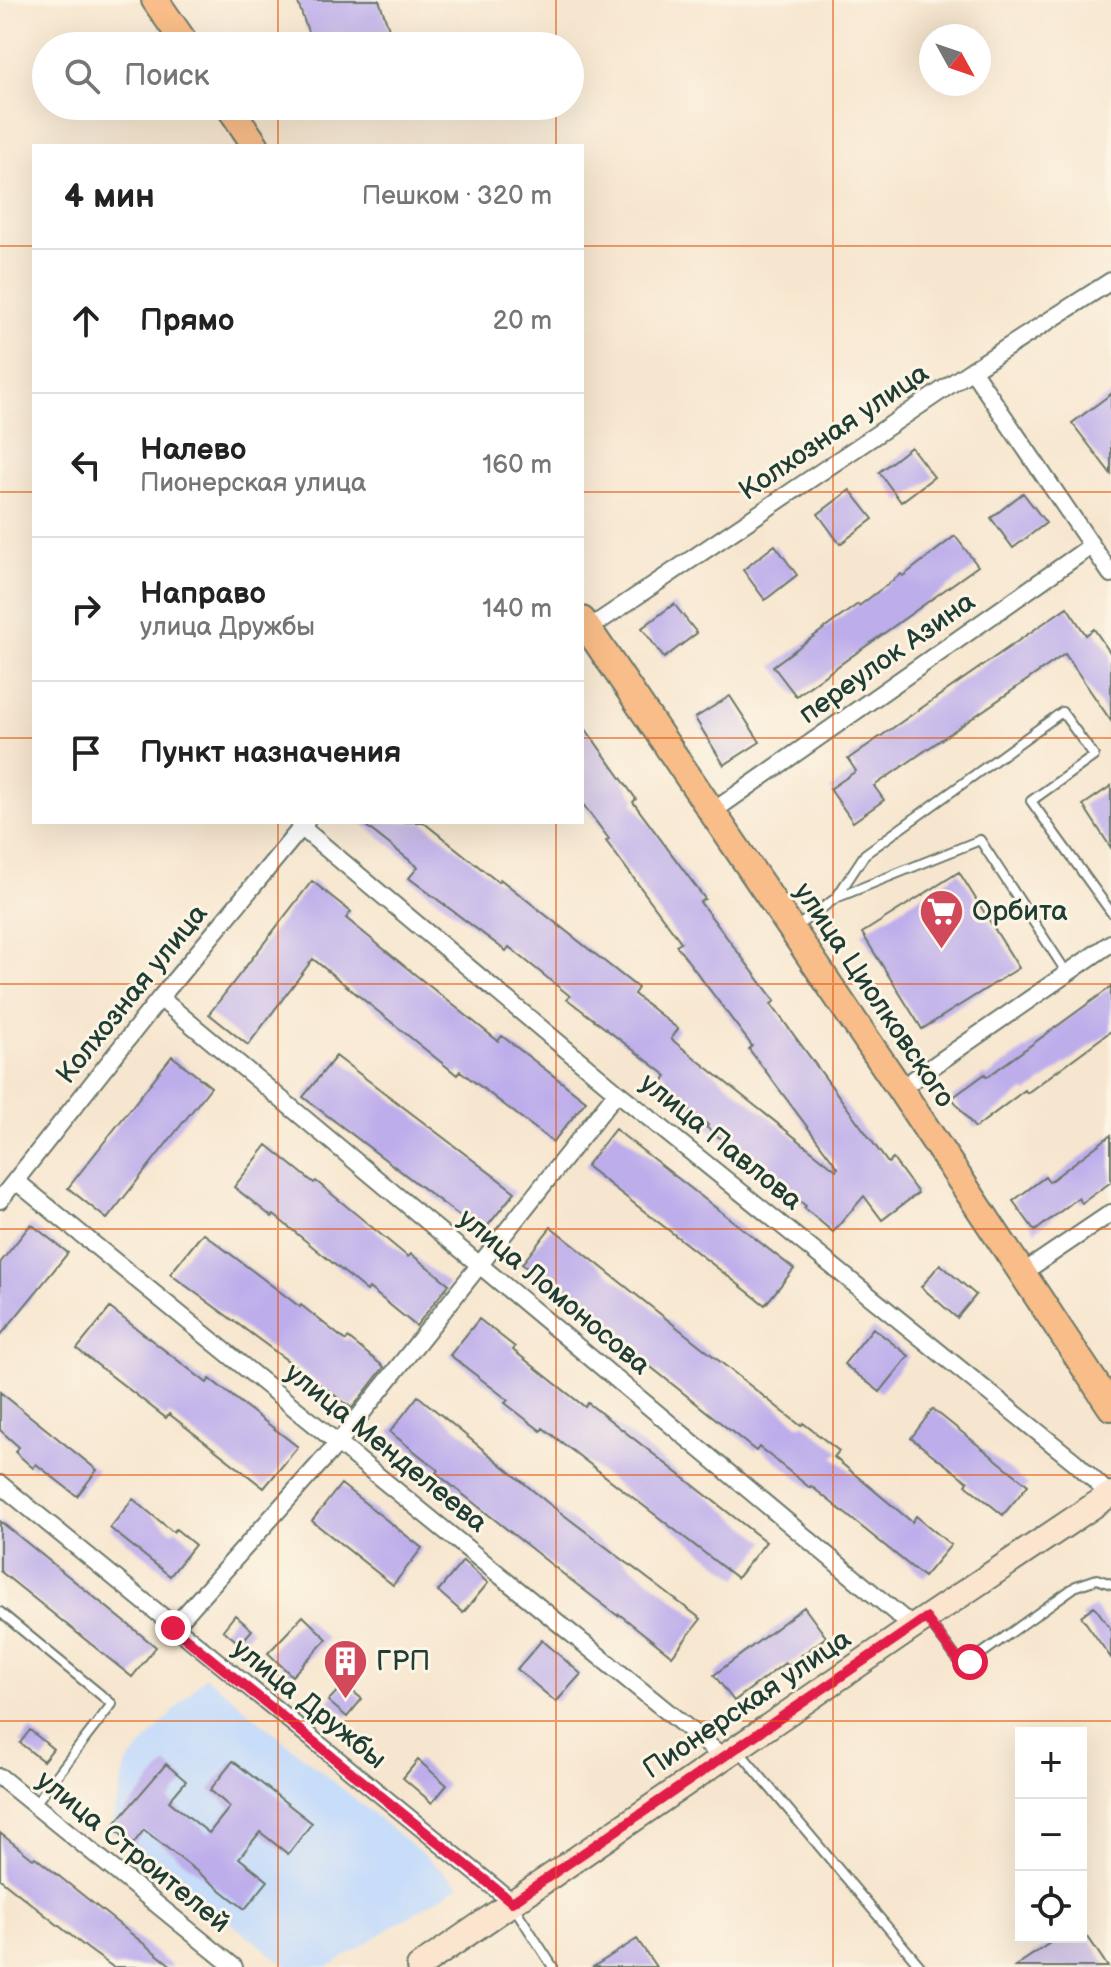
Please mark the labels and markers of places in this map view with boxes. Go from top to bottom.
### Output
supermarket icon: Орбита [917,887,965,950]
place label: Орбита [972,895,1068,928]
building icon: ГРП [321,1637,369,1700]
place label: ГРП [376,1645,430,1678]

